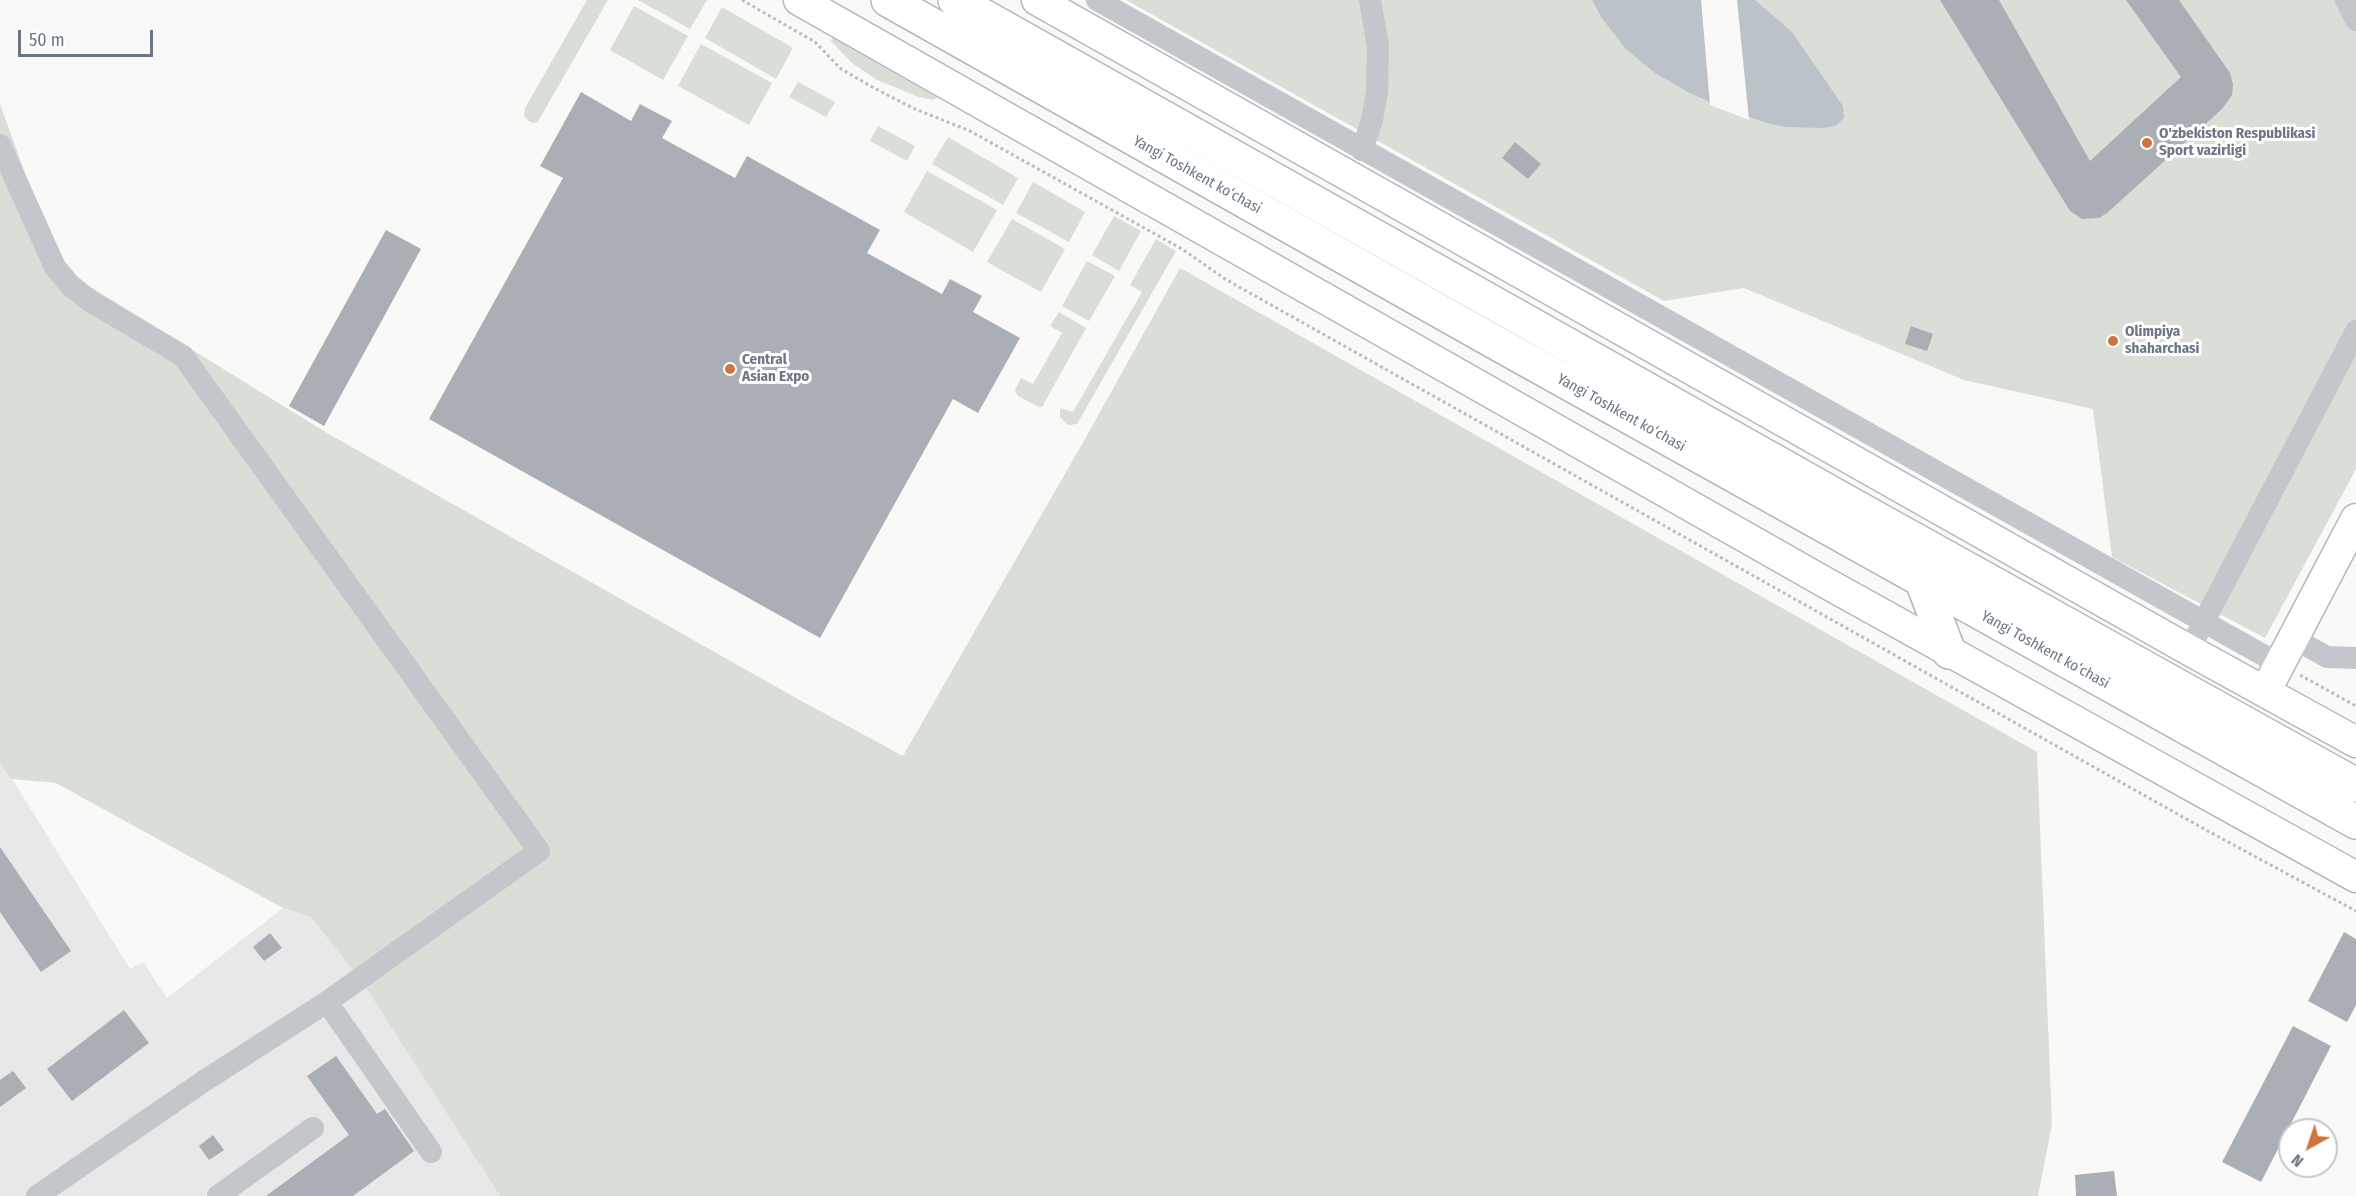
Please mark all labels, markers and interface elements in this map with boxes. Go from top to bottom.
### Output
scale bar [21,18,156,56]
text: 50 m [29,29,65,51]
place label: O'zbekiston Respublikasi Sport vazirligi [2159,125,2315,160]
street label: Yangi Toshkent ko‘chasi [1130,132,1264,218]
marker: O'zbekiston Respublikasi Sport vazirligi [2140,136,2154,150]
place label: Olimpiya shaharchasi [2125,323,2200,358]
marker: Olimpiya shaharchasi [2106,334,2120,348]
place label: Central Asian Expo [742,351,809,386]
marker: Central Asian Expo [723,362,737,376]
street label: Yangi Toshkent ko‘chasi [1554,370,1688,456]
street label: Yangi Toshkent ko‘chasi [1978,607,2112,693]
north arrow [2278,1118,2338,1178]
text: N [2288,1150,2307,1171]

